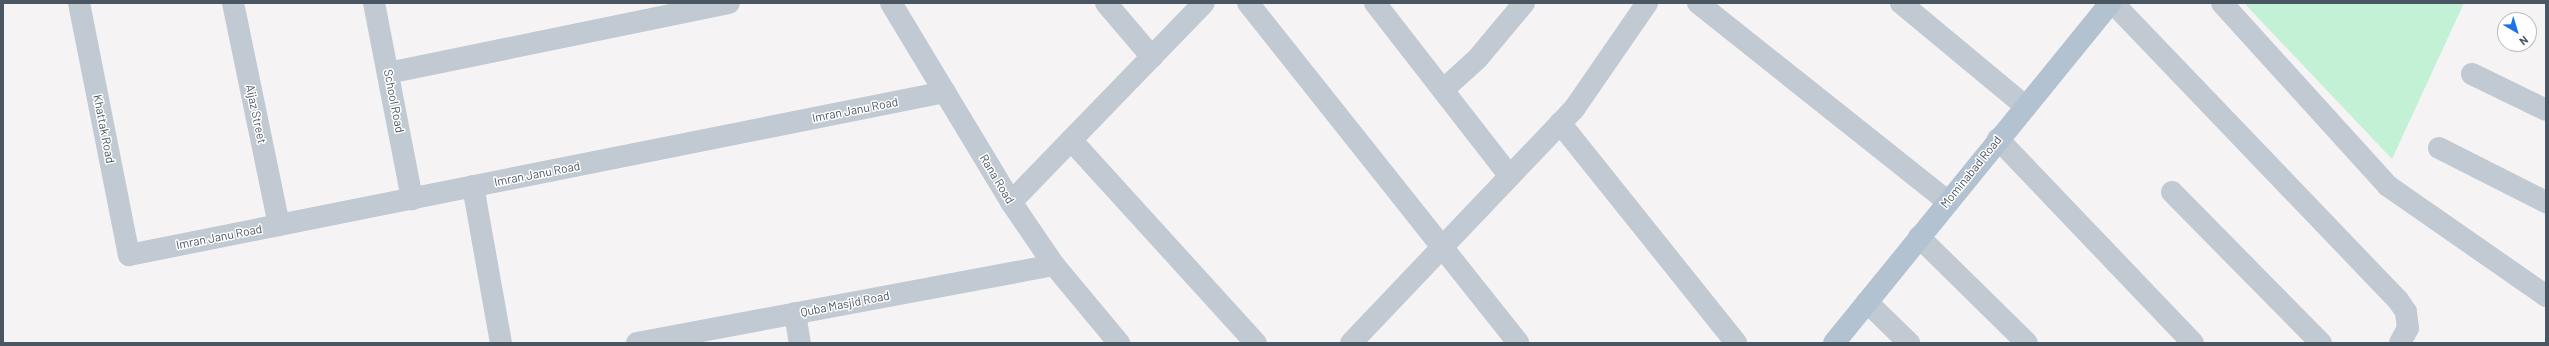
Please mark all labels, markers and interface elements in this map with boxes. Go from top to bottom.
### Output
north arrow [2497,12,2537,52]
text: N [2517,34,2531,48]
street label: School Road [381,68,407,134]
street label: Aijaz Street [243,83,269,145]
street label: Khattak Road [90,93,118,165]
street label: Imran Janu Road [811,95,899,125]
street label: Mominabad Road [1937,133,2005,211]
street label: Rana Road [977,152,1017,206]
street label: Imran Janu Road [493,159,581,189]
street label: Imran Janu Road [175,222,263,252]
street label: Quba Masjid Road [799,288,891,320]

